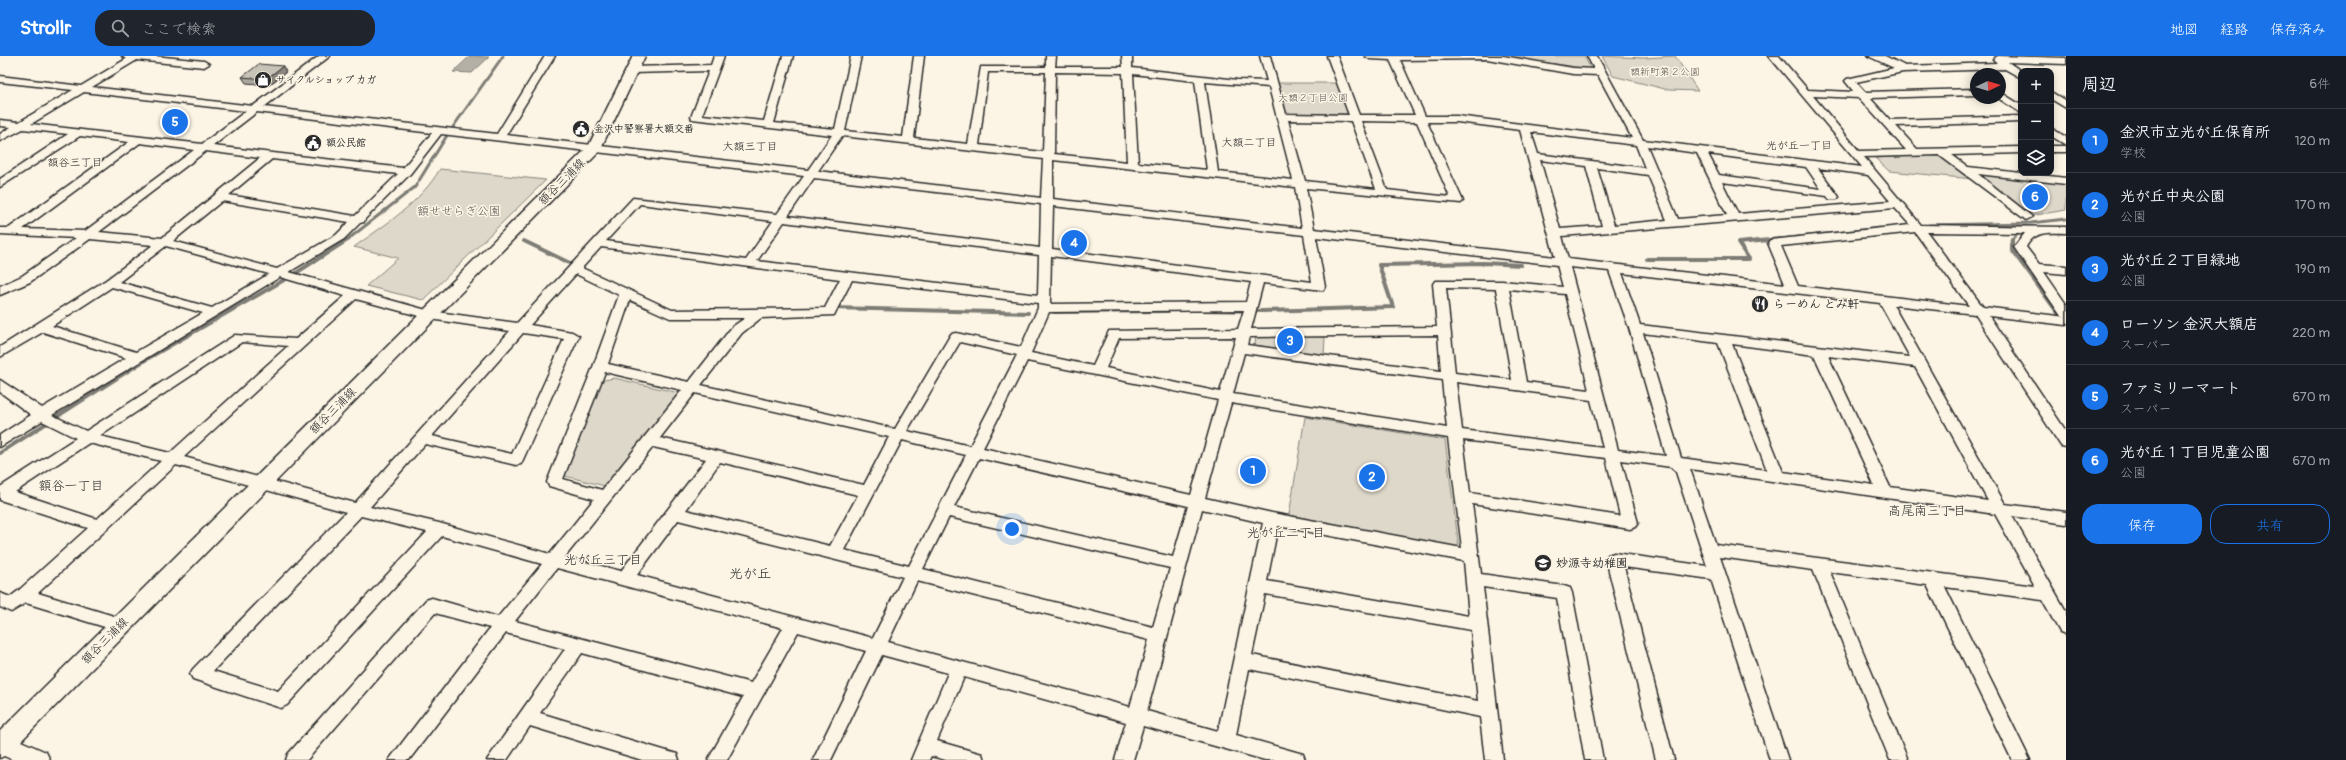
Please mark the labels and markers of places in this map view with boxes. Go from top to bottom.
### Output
shop icon: サイクルショップ カガ [253,70,273,90]
place label: サイクルショップ カガ [276,74,376,86]
pin: 5 [162,107,188,137]
public building icon: 金沢中警察署大額交番 [571,119,591,139]
place label: 金沢中警察署大額交番 [594,123,694,135]
public building icon: 額公民館 [303,133,323,153]
place label: 額公民館 [326,137,366,149]
pin: 6 [2022,182,2048,212]
pin: 4 [1061,228,1087,258]
restaurant icon: らーめん とみ軒 [1750,294,1770,314]
place label: らーめん とみ軒 [1773,297,1860,312]
pin: 3 [1277,326,1303,356]
pin: 1 [1240,456,1266,486]
pin: 2 [1359,462,1385,492]
school or university icon: 妙源寺幼稚園 [1533,553,1553,573]
place label: 妙源寺幼稚園 [1556,556,1628,571]

